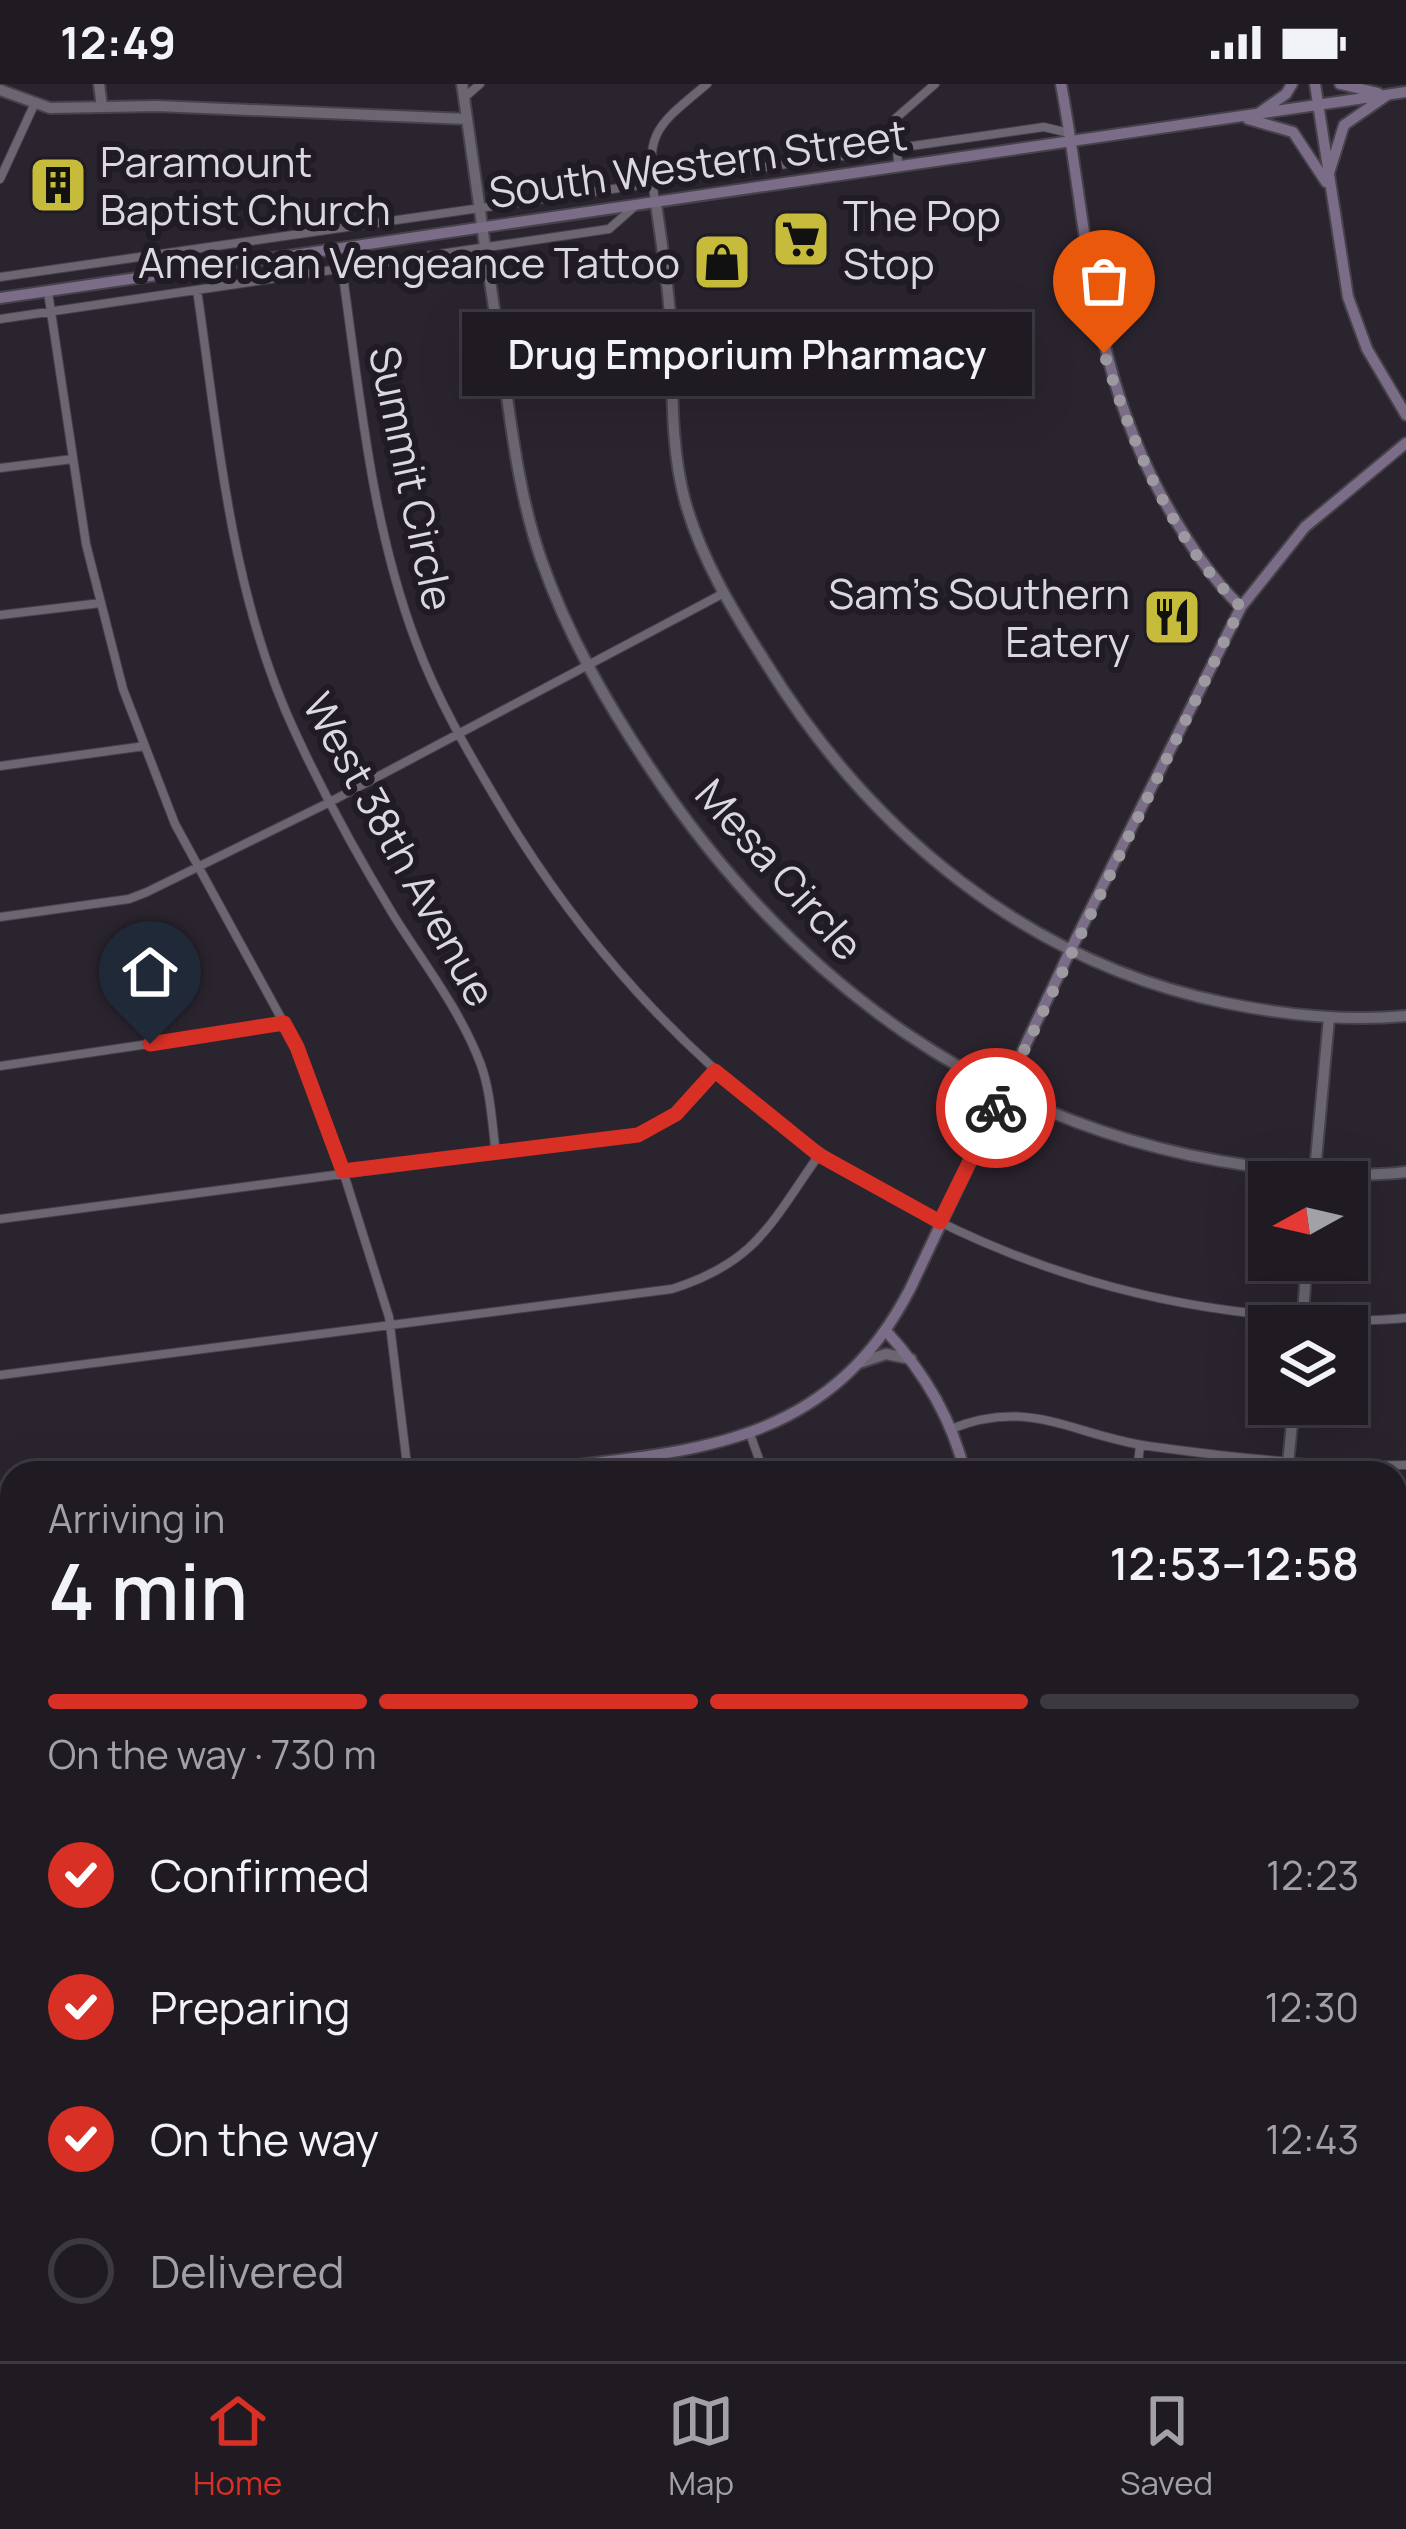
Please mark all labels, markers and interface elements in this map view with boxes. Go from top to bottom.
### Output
text: 12:49 [60,11,176,73]
street label: South Western Street [485,105,911,221]
place label: Paramount Baptist Church [100,132,391,238]
building icon: Paramount Baptist Church [27,154,89,216]
place label: The Pop Stop [843,186,1001,292]
supermarket icon: The Pop Stop [770,208,832,270]
pin [1053,230,1155,353]
shop icon: American Vengeance Tattoo [691,231,753,293]
place label: American Vengeance Tattoo [138,233,680,291]
icon: bag [1071,248,1137,314]
callout: Drug Emporium Pharmacy [462,311,1032,395]
text: Drug Emporium Pharmacy [508,327,986,381]
street label: Summit Circle [356,341,468,615]
place label: Sam's Southern Eatery [828,564,1130,670]
restaurant icon: Sam's Southern Eatery [1141,586,1203,648]
street label: West 38th Avenue [290,682,510,1016]
street label: Mesa Circle [683,766,877,972]
pin [99,921,201,1044]
icon: home [117,939,183,1005]
courier [936,1048,1056,1168]
icon: bike [963,1075,1029,1141]
north arrow [1248,1161,1368,1281]
map controls [1248,1161,1368,1425]
button: layers [1248,1305,1368,1425]
text: Arriving in [48,1491,225,1545]
text: 12:53–12:58 [1109,1532,1359,1594]
text: 4 min [48,1537,248,1643]
text: On the way · 730 m [48,1727,377,1781]
icon: check [48,1842,114,1908]
text: Confirmed [150,1844,370,1906]
text: 12:23 [1266,1848,1359,1902]
icon: check [48,1974,114,2040]
text: Preparing [150,1976,350,2038]
text: 12:30 [1265,1980,1359,2034]
icon: check [48,2106,114,2172]
text: On the way [150,2108,379,2170]
text: 12:43 [1265,2112,1359,2166]
text: Delivered [150,2240,345,2302]
tab: Home [193,2388,282,2505]
tab: Map [668,2388,734,2505]
tab: Saved [1120,2388,1213,2505]

